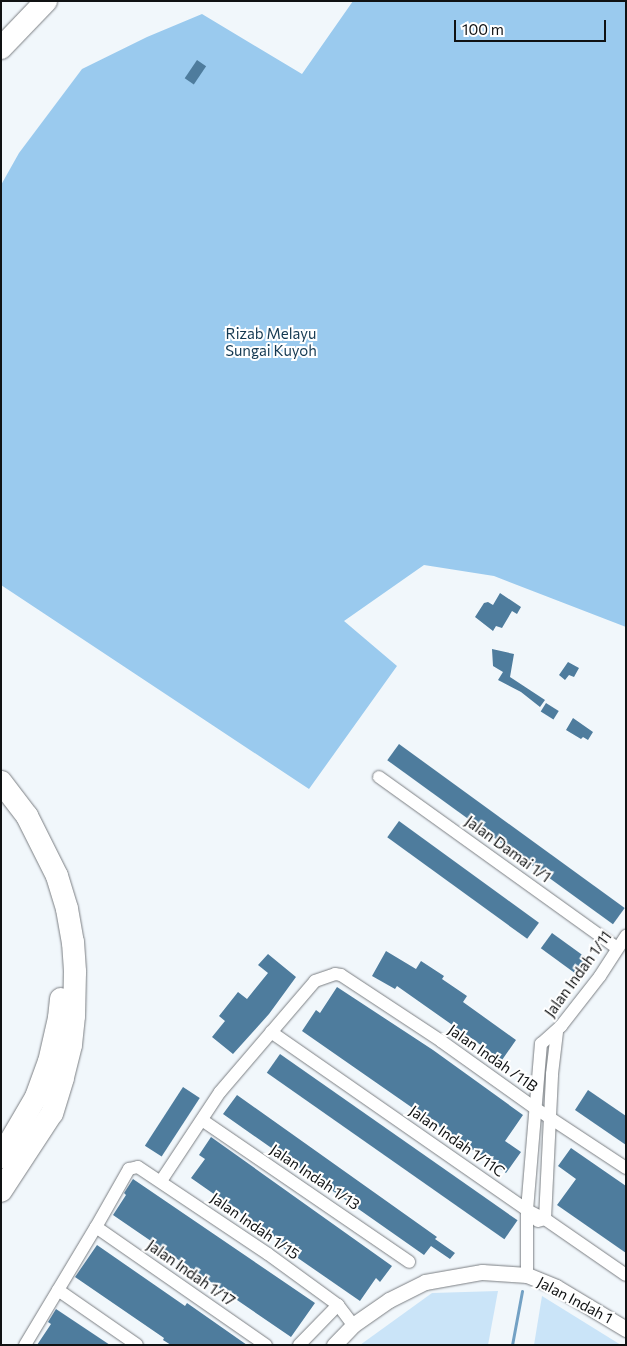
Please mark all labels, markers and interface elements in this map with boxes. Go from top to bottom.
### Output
scale bar [457,10,610,42]
text: 100 m [462,20,504,38]
park label: Rizab Melayu Sungai Kuyoh [225,324,317,359]
street label: Jalan Damai 1/1 [462,812,554,886]
street label: Jalan Indah 1/11 [541,927,615,1021]
street label: Jalan Indah /11B [445,1020,541,1096]
street label: Jalan Indah 1/11C [406,1101,508,1181]
street label: Jalan Indah 1/13 [267,1140,363,1214]
street label: Jalan Indah 1/15 [207,1189,303,1263]
street label: Jalan Indah 1/17 [143,1236,239,1310]
street label: Jalan Indah 1 [534,1273,616,1327]

